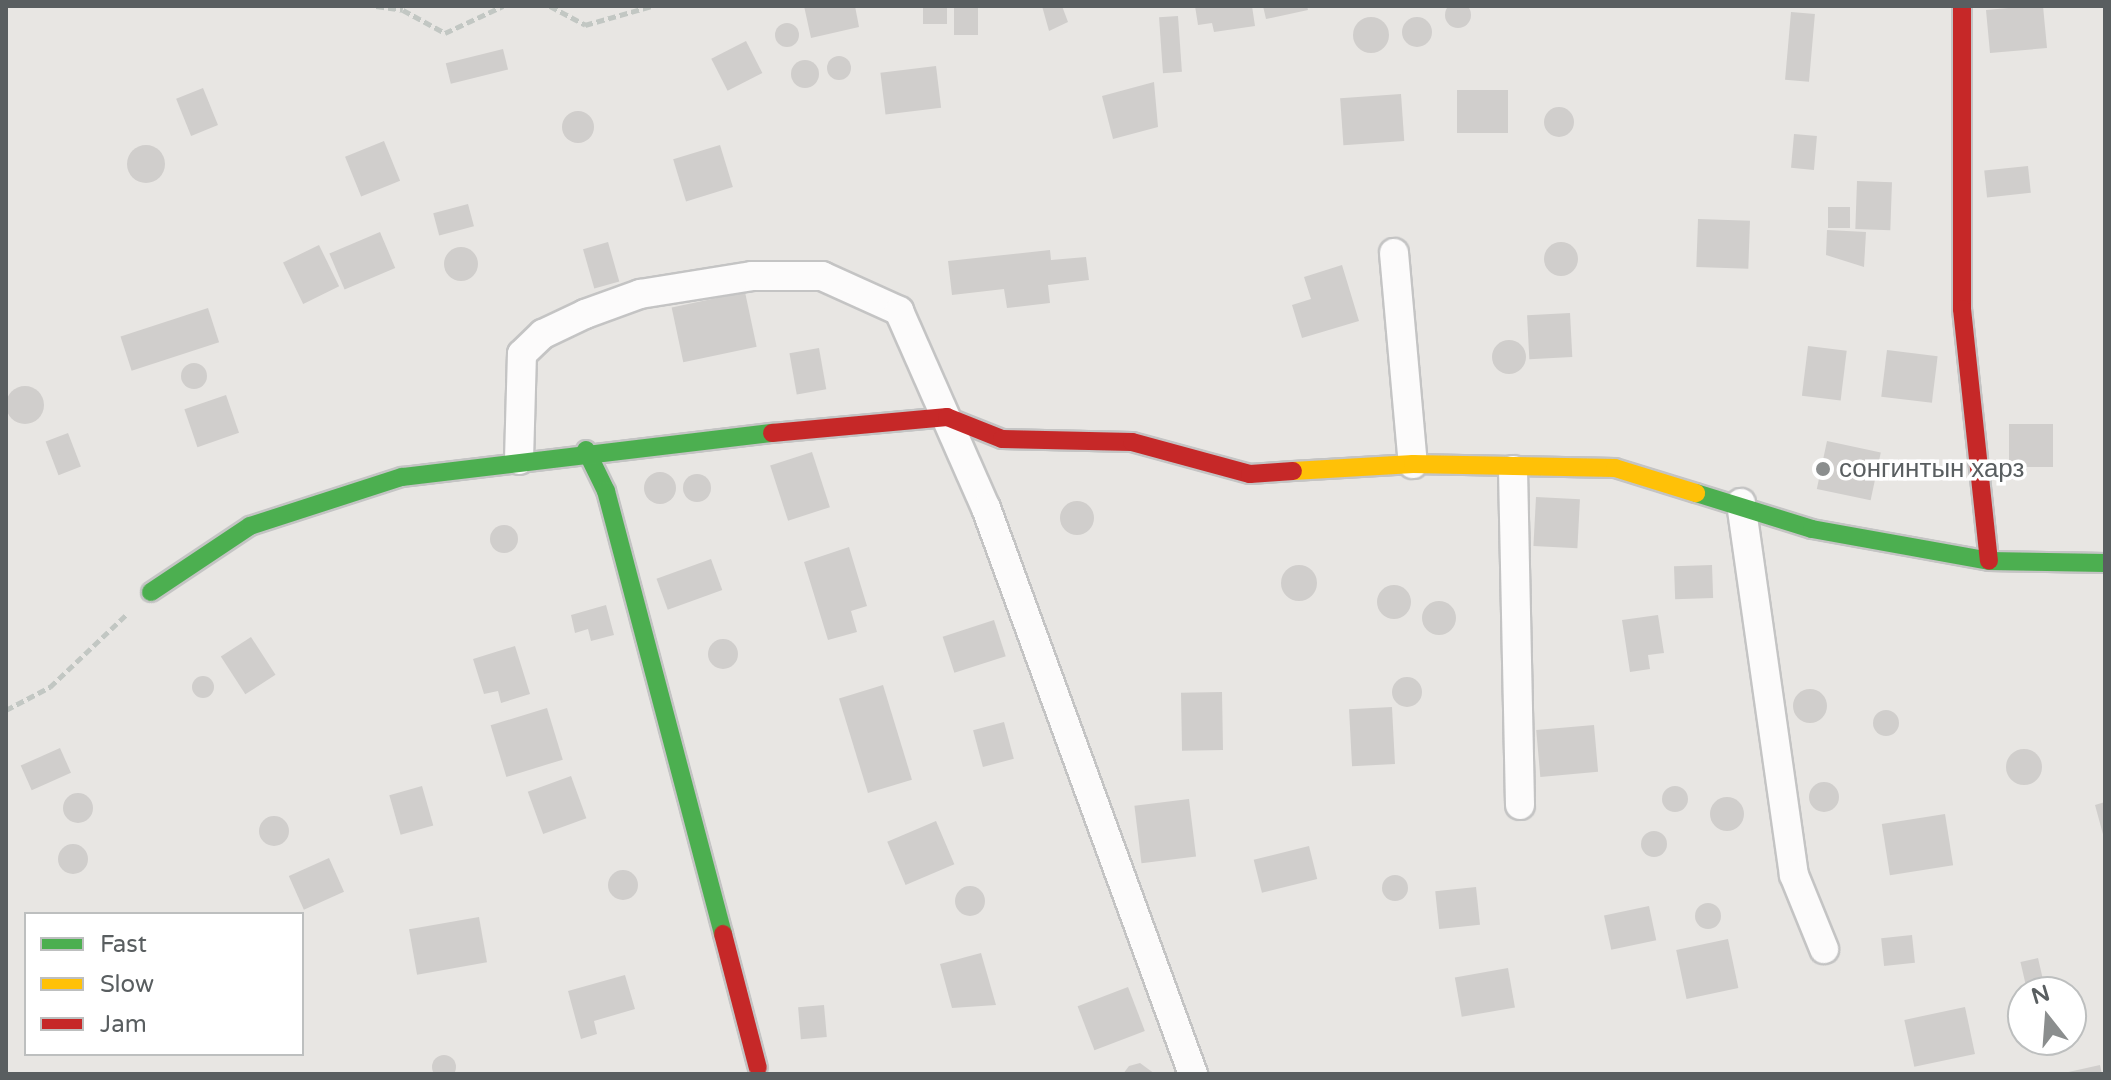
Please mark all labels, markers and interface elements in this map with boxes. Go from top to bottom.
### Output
place label: сонгинтын харз [1839,453,2024,485]
marker: сонгинтын харз [1814,460,1832,478]
legend [24,912,304,1056]
text: Fast [100,930,147,959]
text: Slow [100,970,154,999]
north arrow [2007,976,2087,1056]
text: N [2028,980,2053,1010]
text: Jam [100,1010,147,1039]

